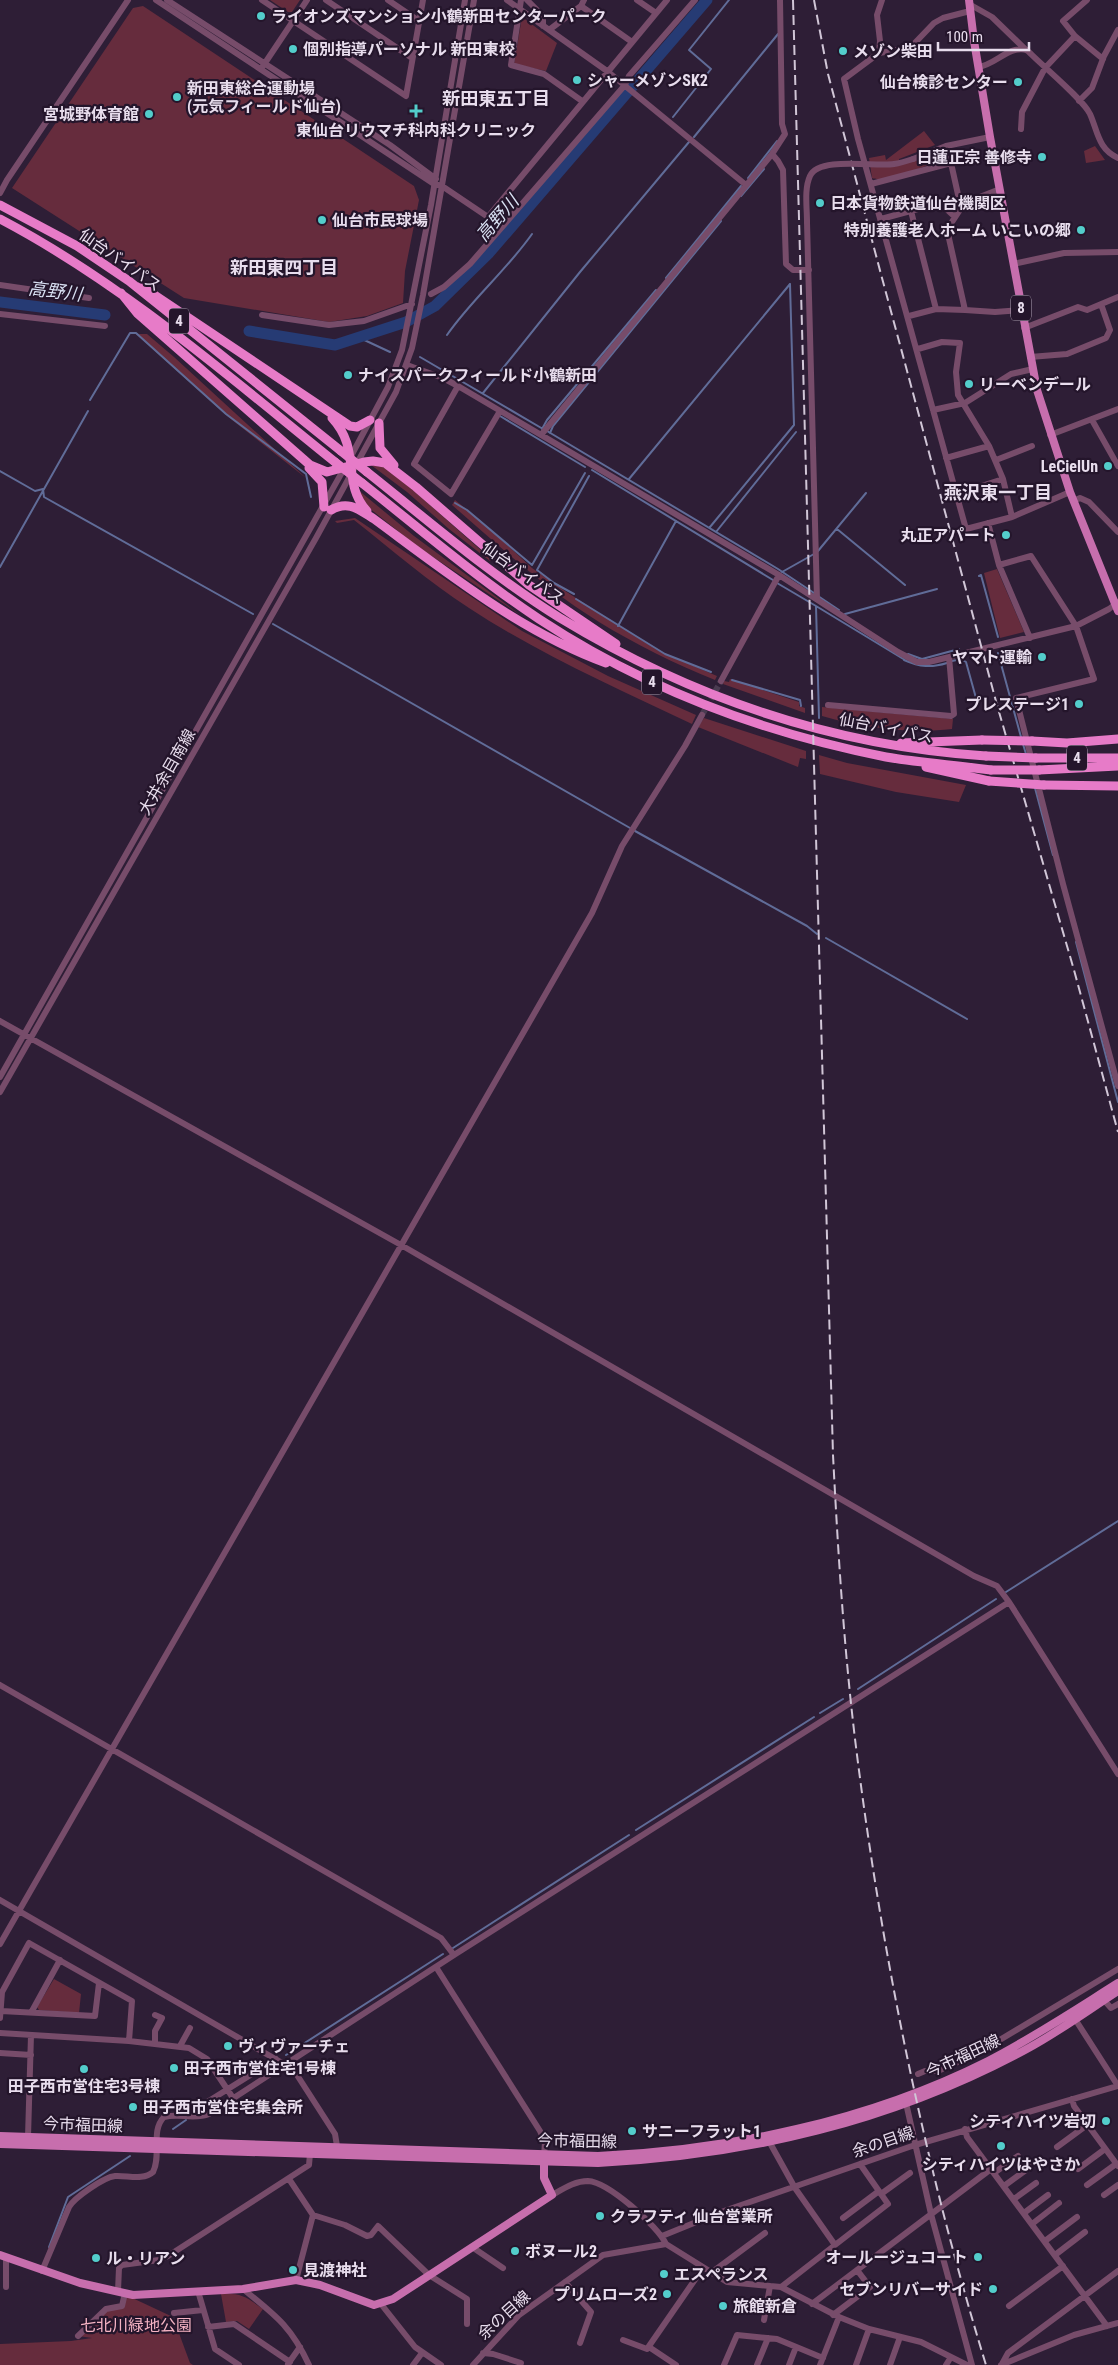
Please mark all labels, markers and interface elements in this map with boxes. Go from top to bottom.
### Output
place label: ライオンズマンション小鶴新田センターパーク [271,7,607,26]
marker: ライオンズマンション小鶴新田センターパーク [255,10,267,22]
scale bar [938,20,1029,52]
text: 100 m [946,28,983,46]
place label: 個別指導パーソナル 新田東校 [303,40,515,59]
place label: メゾン柴田 [853,42,933,61]
marker: 個別指導パーソナル 新田東校 [287,43,299,55]
marker: メゾン柴田 [837,45,849,57]
place label: シャーメゾンSK2 [587,71,708,90]
place label: 仙台検診センター [879,73,1008,92]
marker: シャーメゾンSK2 [571,74,583,86]
marker: 仙台検診センター [1012,76,1024,88]
place label: 新田東総合運動場 (元気フィールド仙台) [187,79,341,116]
district label: 新田東五丁目 [442,88,550,109]
marker: 新田東総合運動場 (元気フィールド仙台) [171,91,183,103]
marker: 東仙台リウマチ科内科クリニック [409,104,423,118]
place label: 宮城野体育館 [43,105,139,124]
marker: 宮城野体育館 [143,108,155,120]
place label: 東仙台リウマチ科内科クリニック [296,121,536,140]
place label: 日蓮正宗 善修寺 [916,148,1032,167]
marker: 日蓮正宗 善修寺 [1036,151,1048,163]
water label: 高野川 [471,189,524,245]
place label: 日本貨物鉄道仙台機関区 [830,194,1006,213]
marker: 日本貨物鉄道仙台機関区 [814,197,826,209]
place label: 仙台市民球場 [331,211,428,230]
marker: 仙台市民球場 [316,214,328,226]
place label: 特別養護老人ホーム いこいの郷 [844,221,1071,240]
marker: 特別養護老人ホーム いこいの郷 [1075,224,1087,236]
street label: 仙台バイパス [75,225,165,295]
district label: 新田東四丁目 [230,257,338,278]
water label: 高野川 [27,277,85,305]
road number: 8 [1011,296,1031,320]
road number: 4 [169,308,189,334]
place label: ナイスパークフィールド小鶴新田 [358,366,597,385]
marker: ナイスパークフィールド小鶴新田 [342,369,354,381]
place label: リーベンデール [979,375,1091,394]
marker: リーベンデール [963,378,975,390]
place label: LeCielUn [1041,457,1098,476]
marker: LeCielUn [1102,460,1114,472]
district label: 燕沢東一丁目 [944,482,1052,503]
place label: 丸正アパート [900,526,996,545]
marker: 丸正アパート [1000,529,1012,541]
street label: 仙台バイパス [478,538,568,608]
place label: ヤマト運輸 [952,648,1032,667]
marker: ヤマト運輸 [1036,651,1048,663]
road number: 4 [642,670,662,694]
place label: プレステージ1 [965,695,1069,714]
marker: プレステージ1 [1073,698,1085,710]
street label: 仙台バイパス [837,710,935,746]
street label: 大井余目南線 [135,726,199,818]
road number: 4 [1067,746,1087,770]
street label: 今市福田線 [923,2030,1003,2082]
place label: ヴィヴァーチェ [238,2037,350,2056]
marker: ヴィヴァーチェ [222,2040,234,2052]
place label: 田子西市営住宅1号棟 [184,2059,336,2078]
marker: 田子西市営住宅1号棟 [168,2062,180,2074]
marker: 田子西市営住宅3号棟 [78,2063,90,2075]
place label: 田子西市営住宅3号棟 [8,2077,160,2096]
place label: 田子西市営住宅集会所 [143,2098,303,2117]
marker: 田子西市営住宅集会所 [127,2101,139,2113]
place label: シティハイツ岩切 [969,2112,1096,2131]
street label: 今市福田線 [43,2114,123,2136]
marker: シティハイツ岩切 [1100,2115,1112,2127]
place label: サニーフラット1 [642,2122,761,2141]
street label: 余の目線 [850,2123,916,2161]
marker: サニーフラット1 [626,2125,638,2137]
street label: 今市福田線 [537,2131,617,2151]
marker: シティハイツはやさか [995,2140,1007,2152]
place label: シティハイツはやさか [922,2155,1080,2174]
place label: クラフティ 仙台営業所 [610,2207,773,2226]
marker: クラフティ 仙台営業所 [594,2210,606,2222]
place label: ボヌール2 [525,2242,597,2261]
marker: ボヌール2 [509,2245,521,2257]
place label: オールージュコート [825,2248,968,2267]
place label: ル・リアン [106,2249,185,2268]
marker: オールージュコート [972,2251,984,2263]
marker: ル・リアン [90,2252,102,2264]
place label: 見渡神社 [303,2261,367,2280]
marker: 見渡神社 [287,2264,299,2276]
place label: エスペランス [674,2265,769,2284]
marker: エスペランス [658,2268,670,2280]
place label: セブンリバーサイド [839,2280,983,2299]
marker: セブンリバーサイド [987,2283,999,2295]
place label: プリムローズ2 [554,2285,657,2304]
street label: 余の目線 [474,2287,534,2343]
marker: プリムローズ2 [661,2288,673,2300]
place label: 旅館新倉 [733,2297,797,2316]
marker: 旅館新倉 [717,2300,729,2312]
park label: 七北川緑地公園 [80,2316,192,2335]

